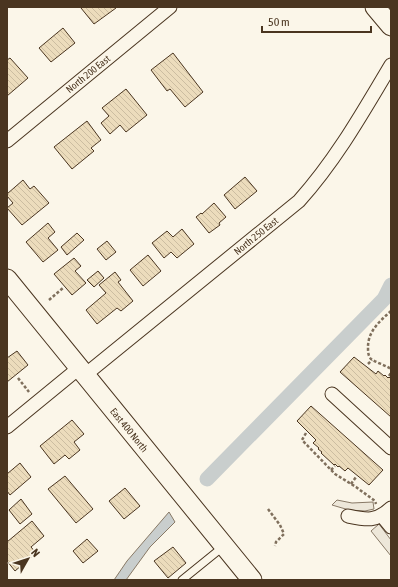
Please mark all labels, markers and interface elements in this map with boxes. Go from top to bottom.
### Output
scale bar [262,8,371,34]
text: 50 m [268,15,290,29]
street label: North 200 East [64,53,112,95]
street label: North 250 East [232,215,280,257]
street label: East 400 North [108,406,150,454]
north arrow [8,539,48,579]
text: N [29,546,42,559]

